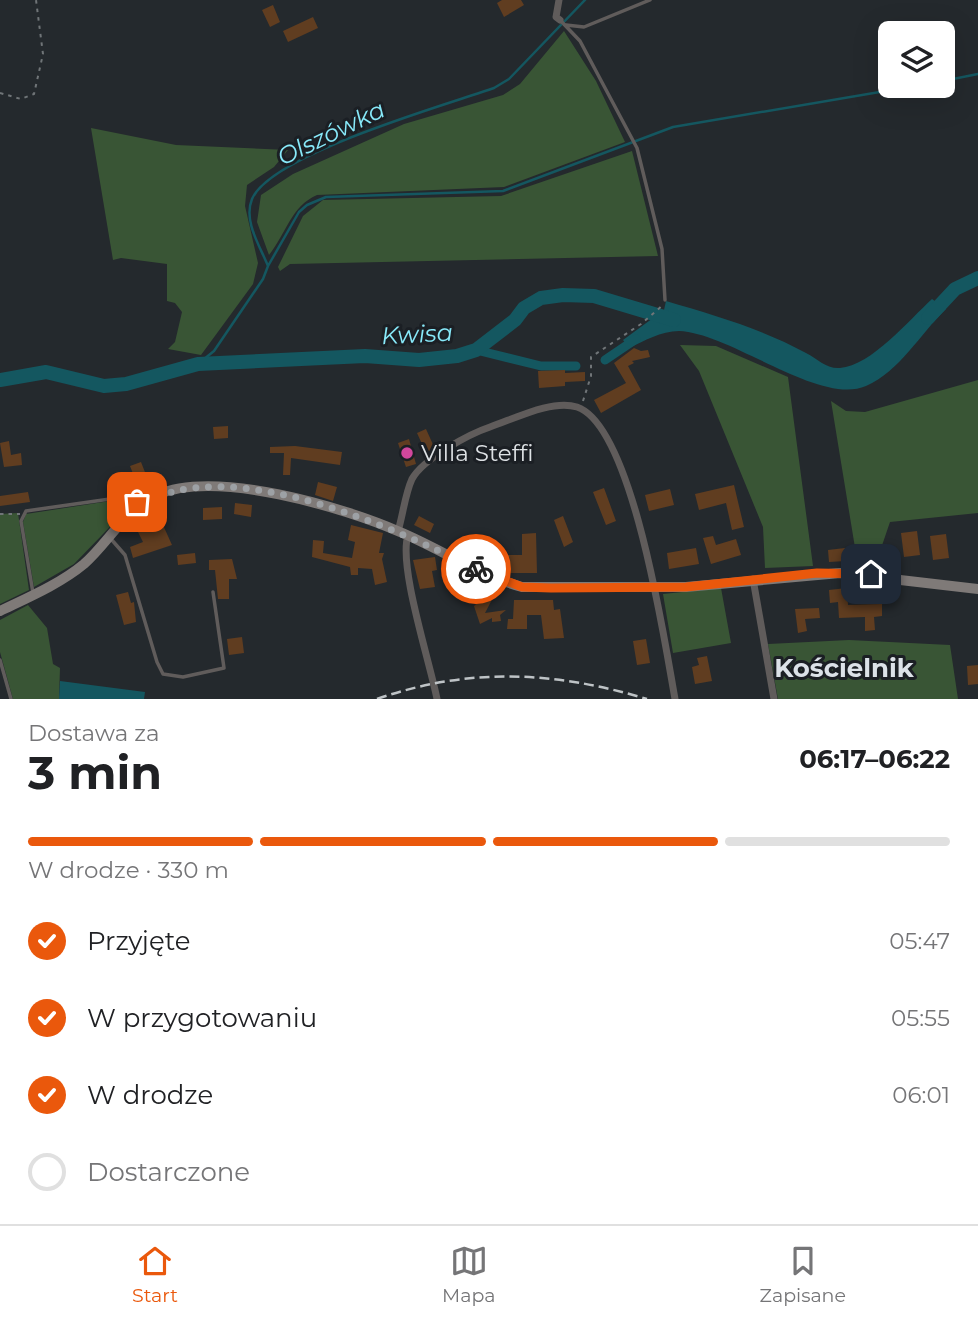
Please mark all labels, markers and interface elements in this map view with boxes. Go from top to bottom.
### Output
map controls [878,21,955,98]
button: layers [878,21,955,98]
water label: Olszówka [272,95,390,171]
water label: Kwisa [380,318,454,350]
place label: Villa Steffi [421,439,534,467]
marker: Villa Steffi [399,445,415,461]
pin [107,472,167,532]
icon: bag [118,483,156,521]
courier [441,534,511,604]
pin [841,544,901,604]
icon: bike [457,550,495,588]
icon: home [852,555,890,593]
district label: Kościelnik [774,652,915,684]
text: Dostawa za [28,719,160,747]
text: 06:17–06:22 [799,743,950,775]
text: 3 min [28,744,162,801]
text: W drodze · 330 m [28,856,229,884]
icon: check [28,922,66,960]
text: Przyjęte [87,925,190,957]
text: 05:47 [889,927,950,955]
icon: check [28,999,66,1037]
text: W przygotowaniu [87,1002,317,1034]
text: 05:55 [891,1004,950,1032]
icon: check [28,1076,66,1114]
text: W drodze [87,1079,213,1111]
text: 06:01 [892,1081,950,1109]
text: Dostarczone [87,1156,250,1188]
tab: Start [132,1242,178,1307]
tab: Mapa [442,1242,495,1307]
tab: Zapisane [760,1242,846,1307]

